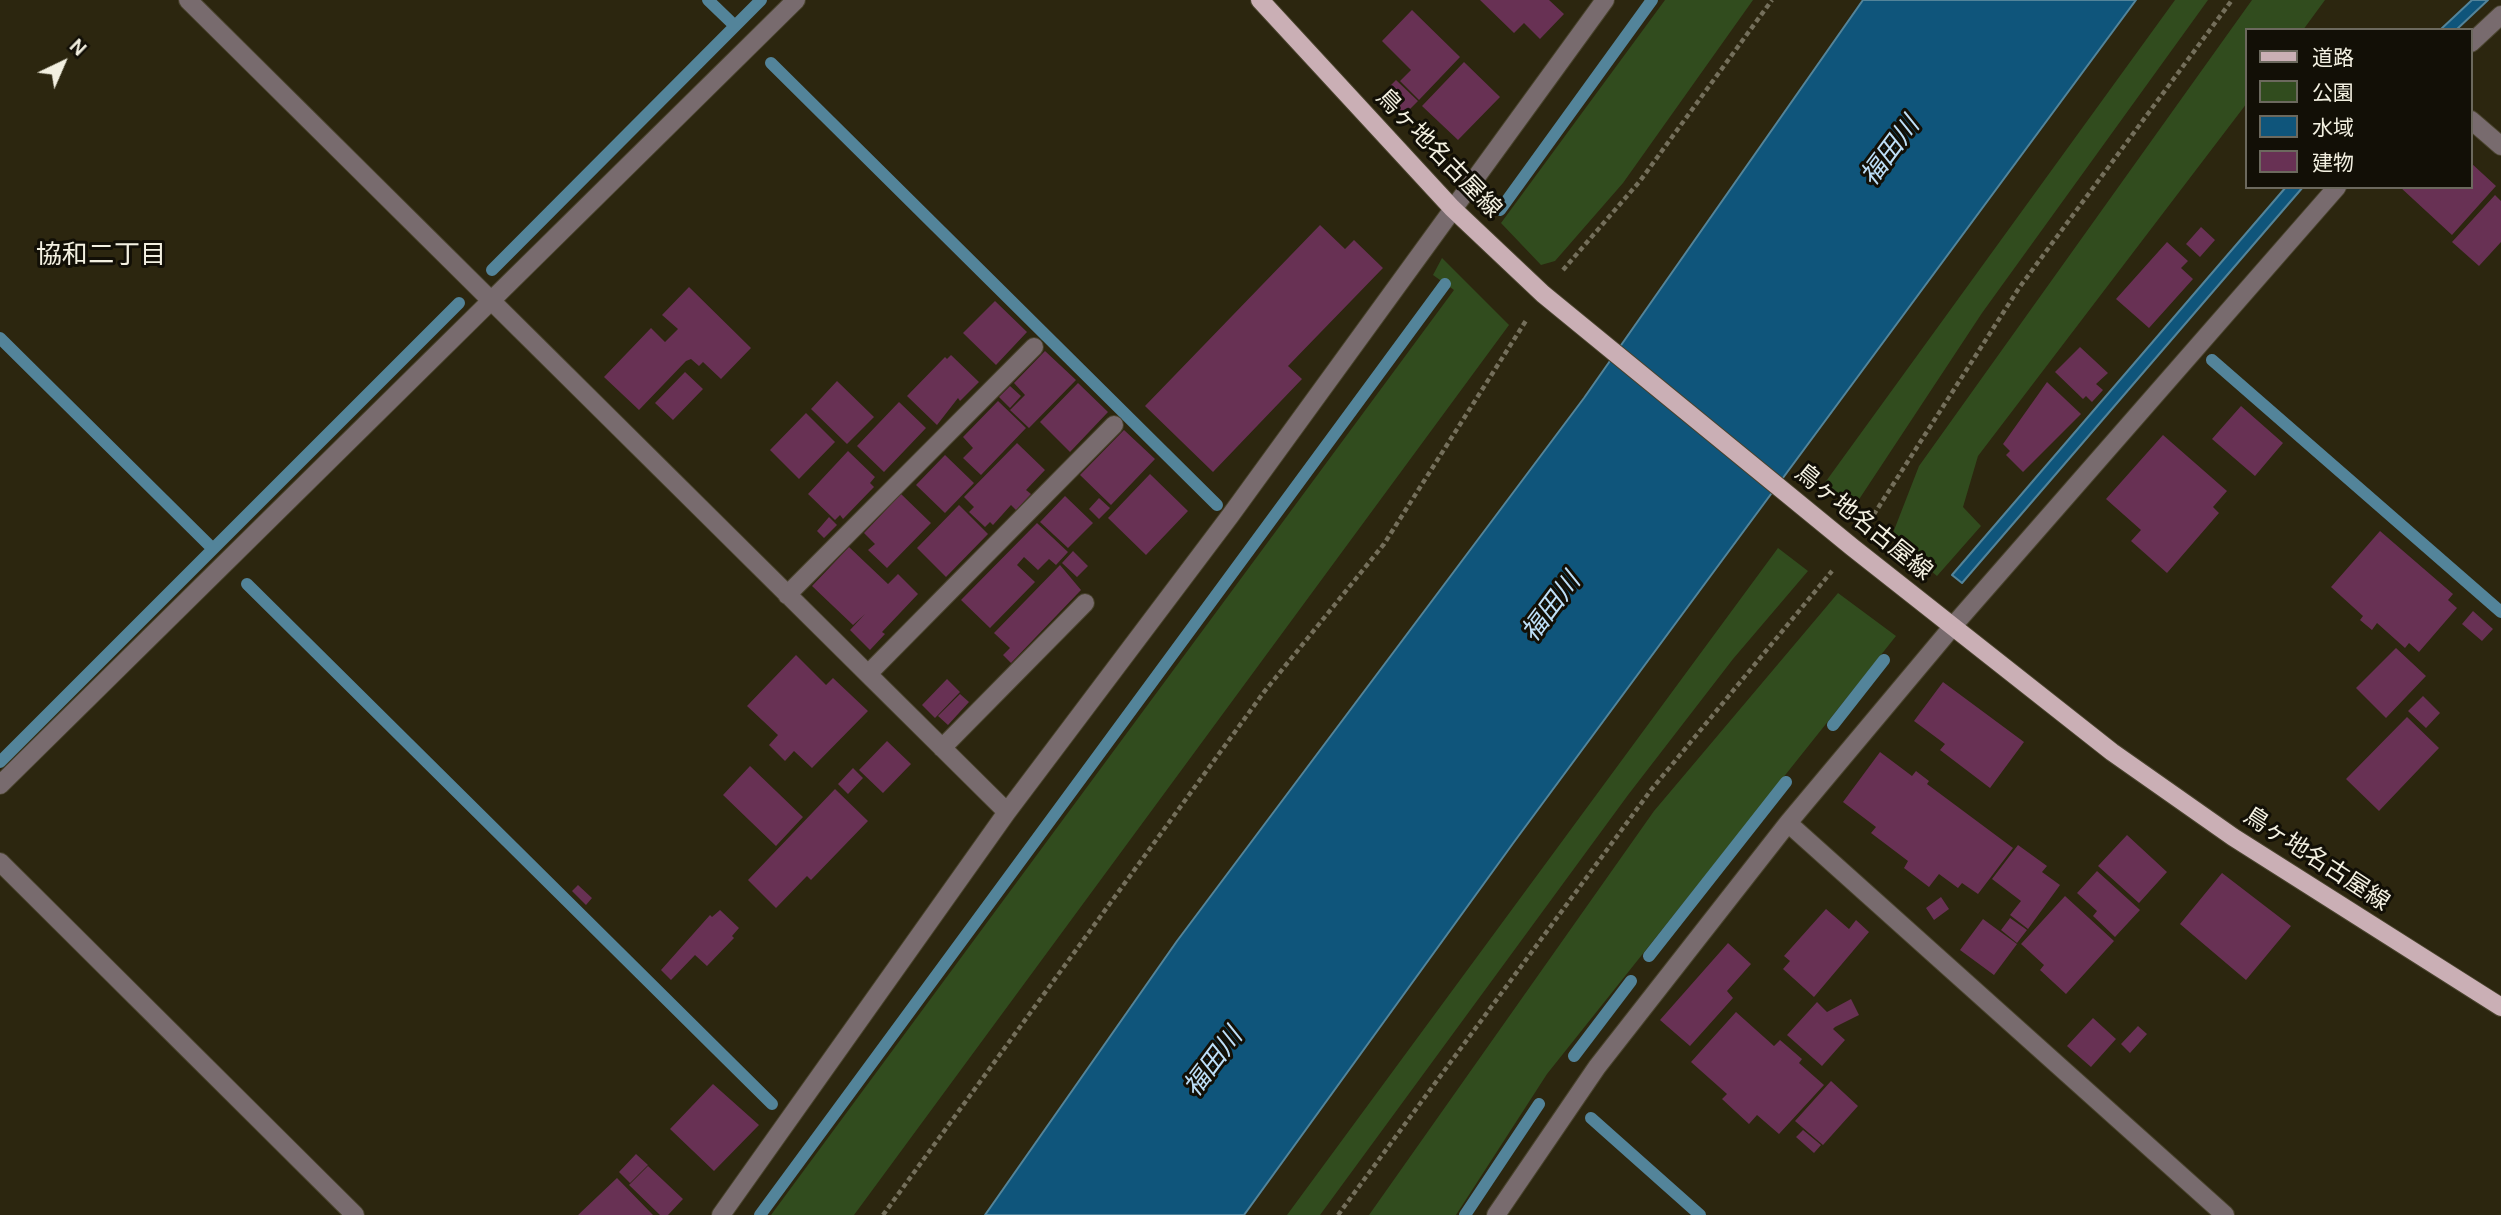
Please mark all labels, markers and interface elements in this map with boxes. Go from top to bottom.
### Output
north arrow [28,28,98,98]
legend [2246,28,2473,189]
text: N [64,34,92,61]
text: 道路 [2312,44,2354,72]
text: 公園 [2312,79,2354,107]
street label: 鳥ヶ地名古屋線 [1369,84,1507,224]
water label: 福田川 [1855,111,1927,193]
text: 水域 [2312,114,2354,142]
text: 建物 [2312,149,2354,177]
district label: 協和二丁目 [36,240,166,272]
street label: 鳥ヶ地名古屋線 [1789,459,1937,587]
water label: 福田川 [1516,567,1588,649]
street label: 鳥ヶ地名古屋線 [2238,802,2394,918]
water label: 福田川 [1178,1022,1250,1104]

